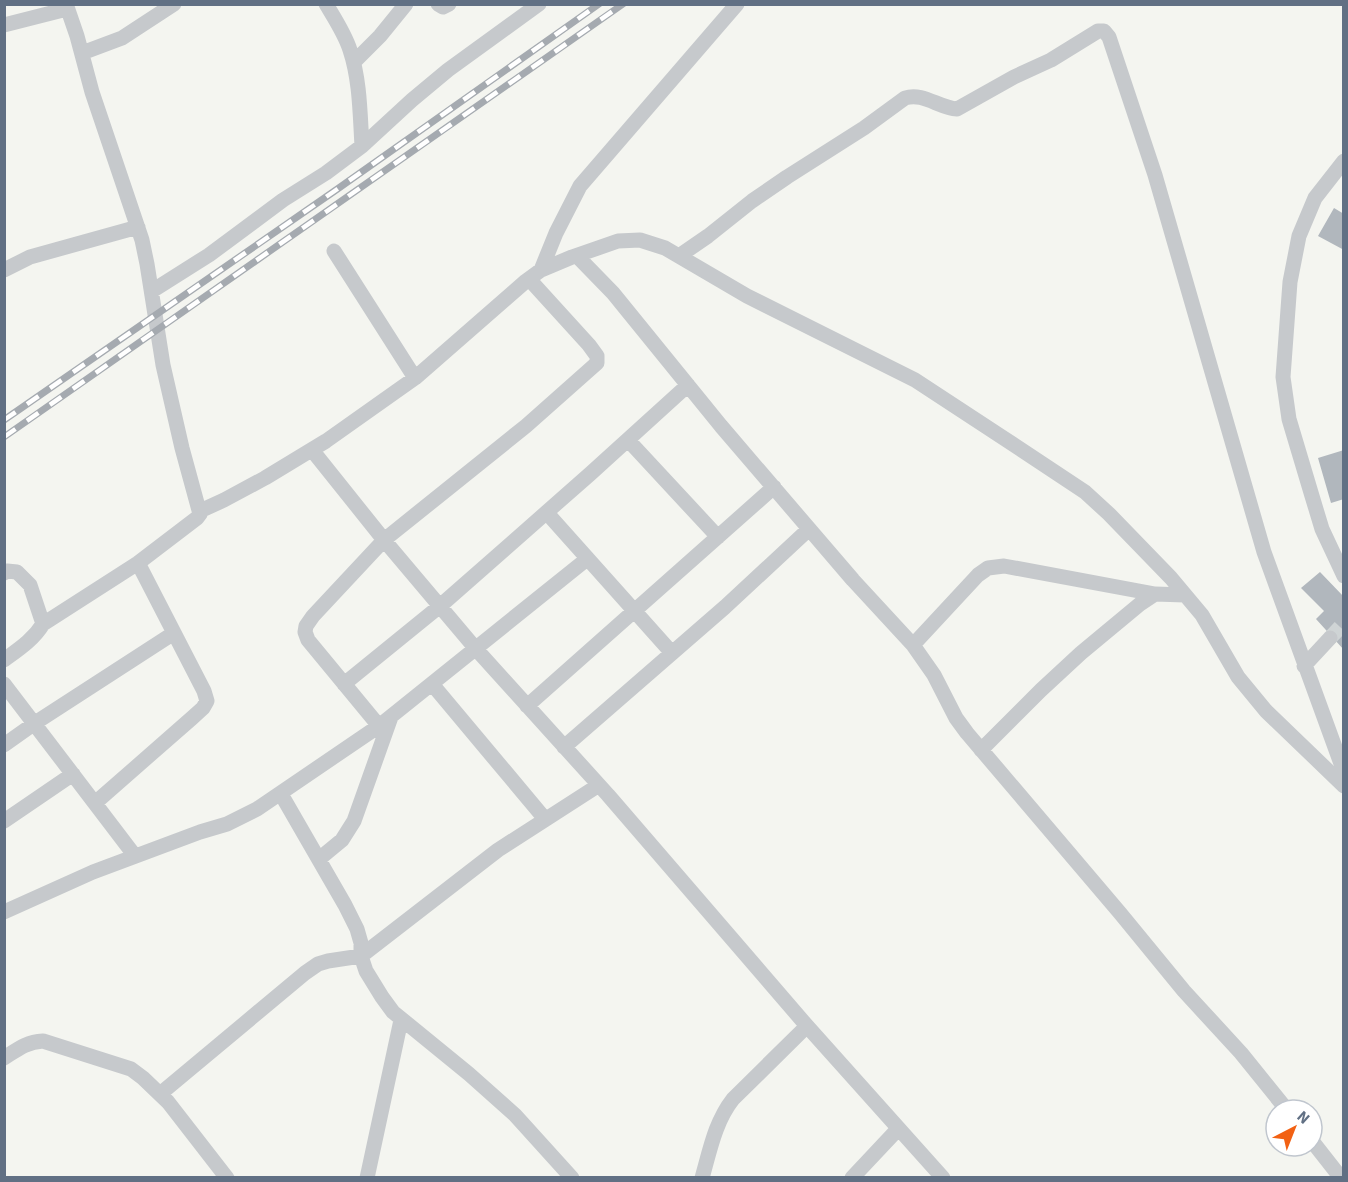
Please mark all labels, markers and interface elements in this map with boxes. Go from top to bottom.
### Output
north arrow [1264,1098,1324,1158]
text: N [1292,1106,1315,1129]

